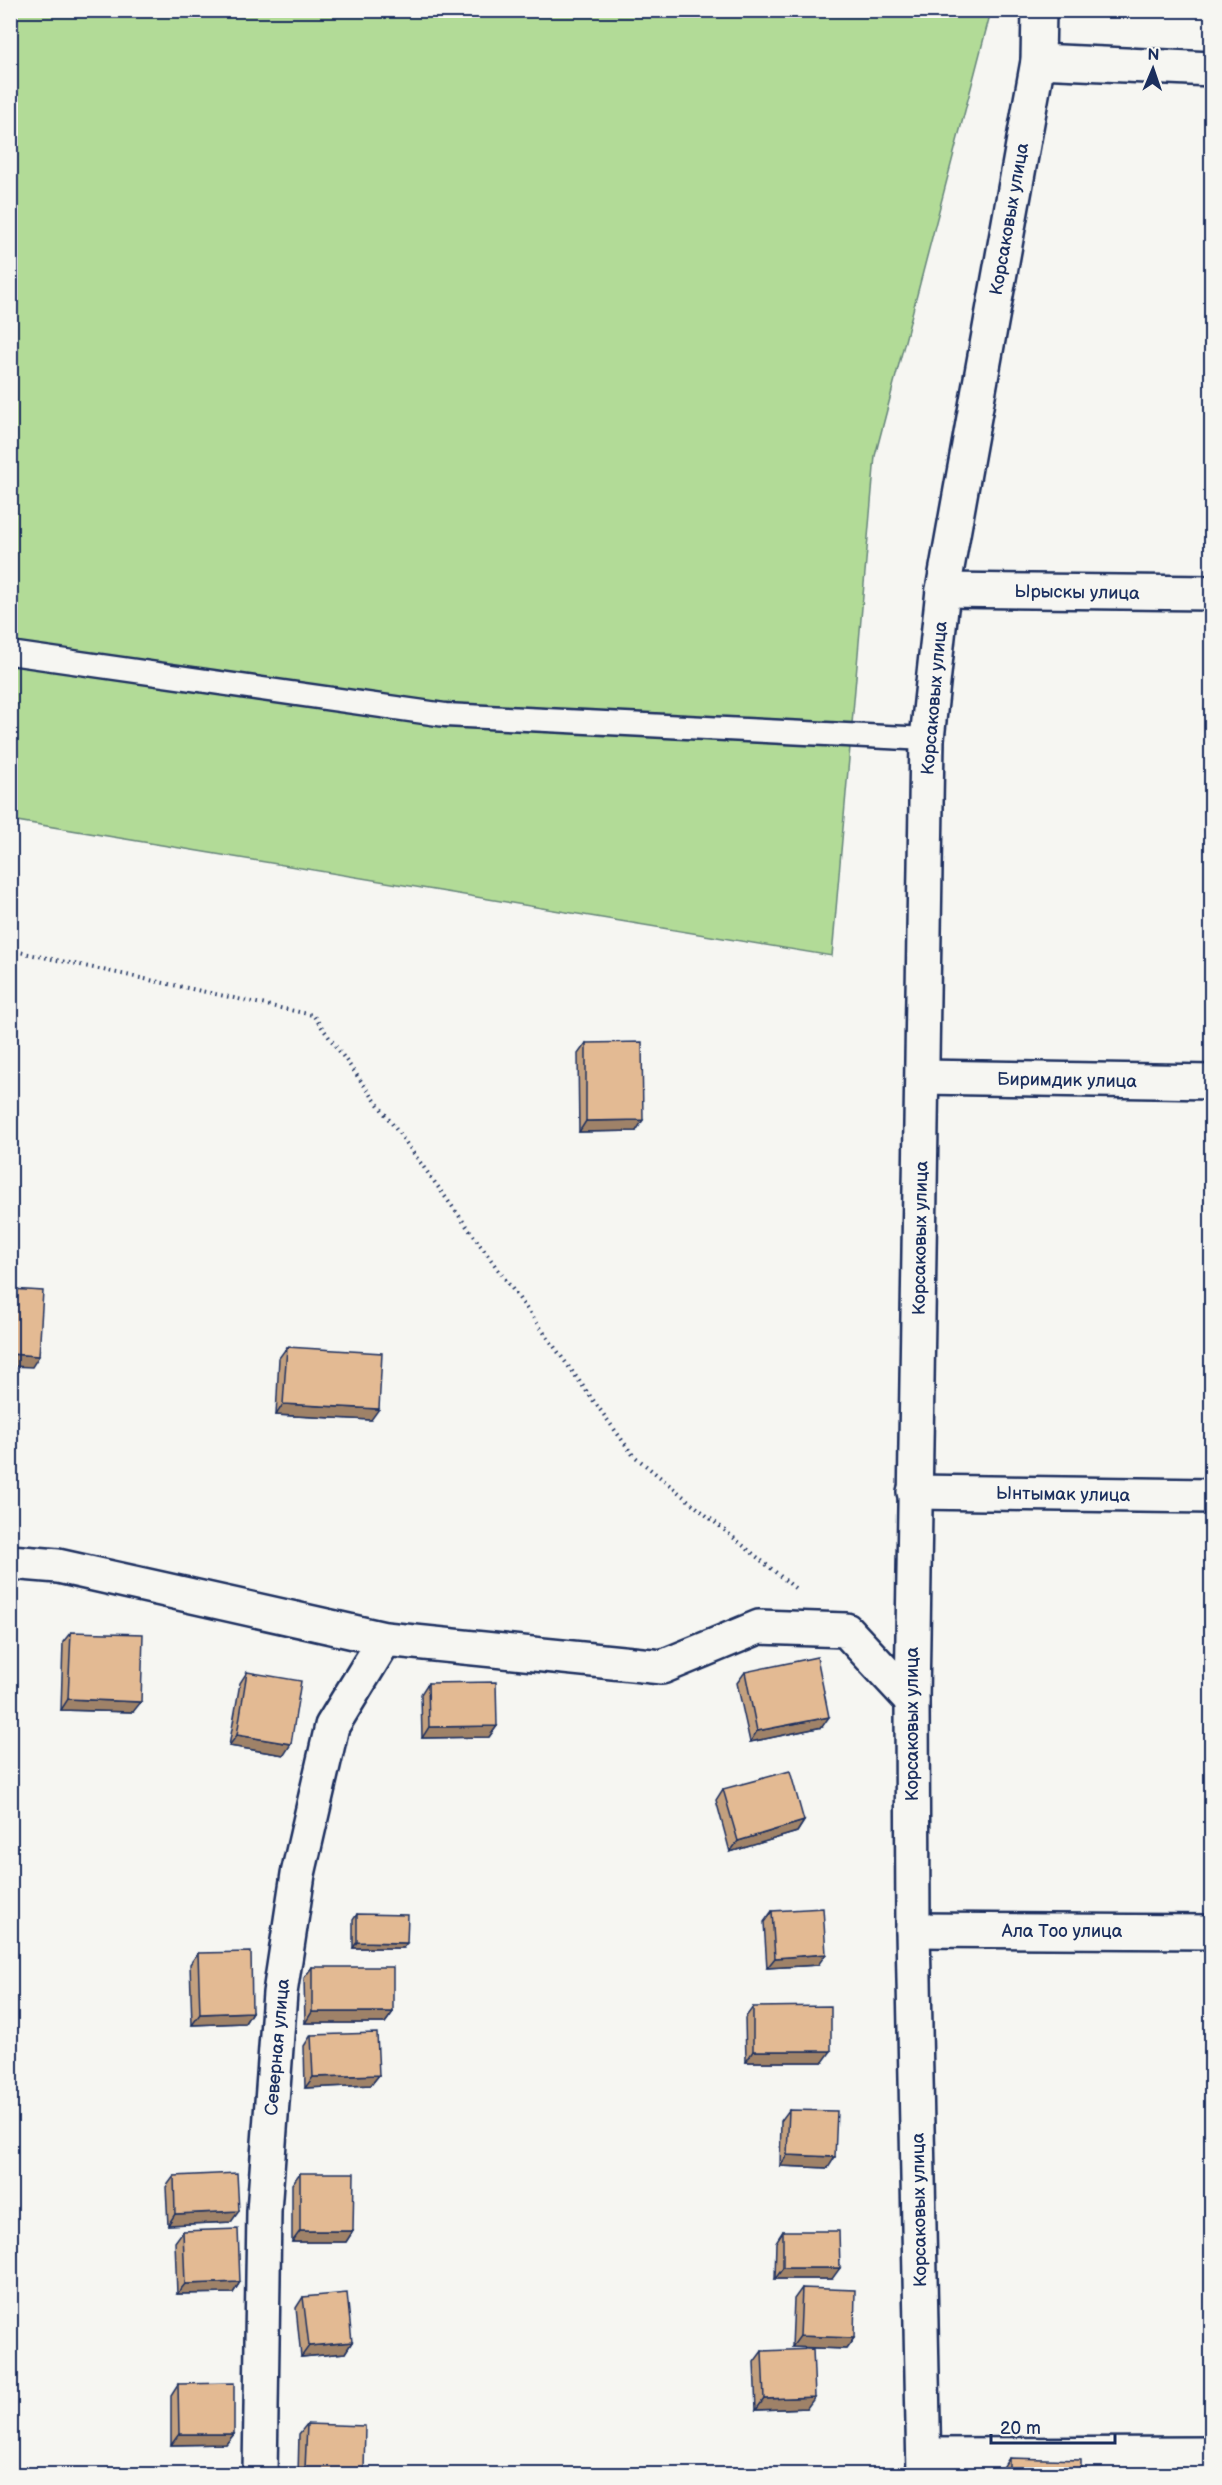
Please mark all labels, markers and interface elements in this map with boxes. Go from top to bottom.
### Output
north arrow [1123,39,1183,99]
text: N [1147,46,1160,65]
street label: Корсаковых улица [986,141,1033,297]
street label: Ырыскы улица [1014,581,1140,604]
street label: Корсаковых улица [917,620,952,776]
street label: Биримдик улица [997,1069,1137,1092]
street label: Корсаковых улица [909,1160,932,1315]
street label: Ынтымак улица [996,1483,1131,1506]
street label: Корсаковых улица [902,1646,923,1801]
street label: Ала Тоо улица [1001,1921,1123,1942]
street label: Северная улица [261,1977,294,2116]
street label: Корсаковых улица [908,2132,931,2287]
scale bar [991,2407,1116,2445]
text: 20 m [1000,2418,1041,2439]

